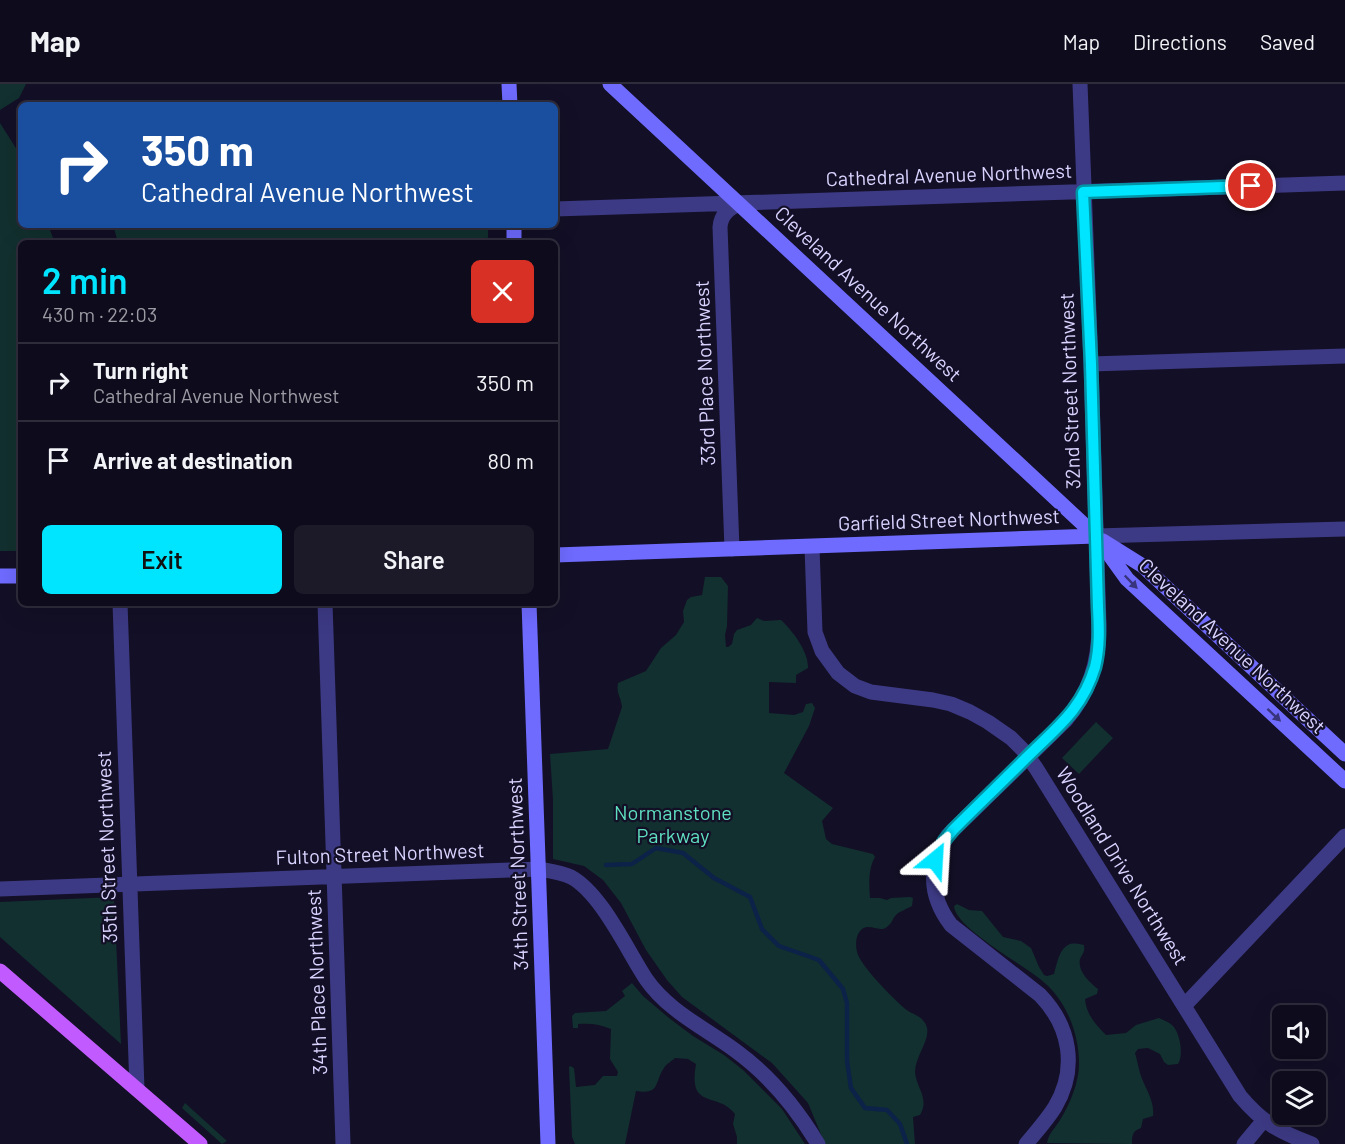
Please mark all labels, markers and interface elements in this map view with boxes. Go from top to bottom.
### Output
text: Map [30,24,81,58]
text: Map [1063,29,1100,54]
text: Directions [1133,29,1227,54]
text: Saved [1260,29,1315,54]
text: 350 m [141,124,254,174]
icon: right [42,126,120,204]
street label: Cathedral Avenue Northwest [825,158,1073,190]
pin [1225,160,1276,211]
icon: arrive [1234,169,1267,202]
text: Cathedral Avenue Northwest [141,175,474,207]
street label: Cleveland Avenue Northwest [770,201,967,386]
text: 2 min [42,258,128,301]
button: close [471,260,534,323]
street label: 33rd Place Northwest [689,280,719,466]
street label: 32nd Street Northwest [1054,292,1084,490]
text: 430 m · 22:03 [42,302,157,326]
text: Turn right [93,357,188,383]
icon: right [42,366,75,399]
text: 350 m [476,369,534,395]
text: Cathedral Avenue Northwest [93,383,340,407]
icon: arrive [42,444,75,477]
text: Arrive at destination [93,447,292,473]
text: 80 m [488,447,534,473]
street label: Garfield Street Northwest [838,503,1060,535]
button: Exit [42,525,282,594]
button: Share [294,525,534,594]
street label: Cleveland Avenue Northwest [1134,553,1331,738]
one-way arrow [1124,575,1138,590]
one-way arrow [1266,708,1281,722]
street label: 35th Street Northwest [91,750,121,944]
street label: Woodland Drive Northwest [1052,762,1194,969]
street label: 34th Street Northwest [502,777,532,971]
park label: Normanstone Parkway [614,800,732,847]
position arrow [903,828,967,892]
street label: Fulton Street Northwest [275,837,485,869]
street label: 34th Place Northwest [301,889,331,1076]
map controls [1272,1005,1326,1125]
button: sound [1272,1005,1326,1059]
button: layers [1272,1071,1326,1125]

